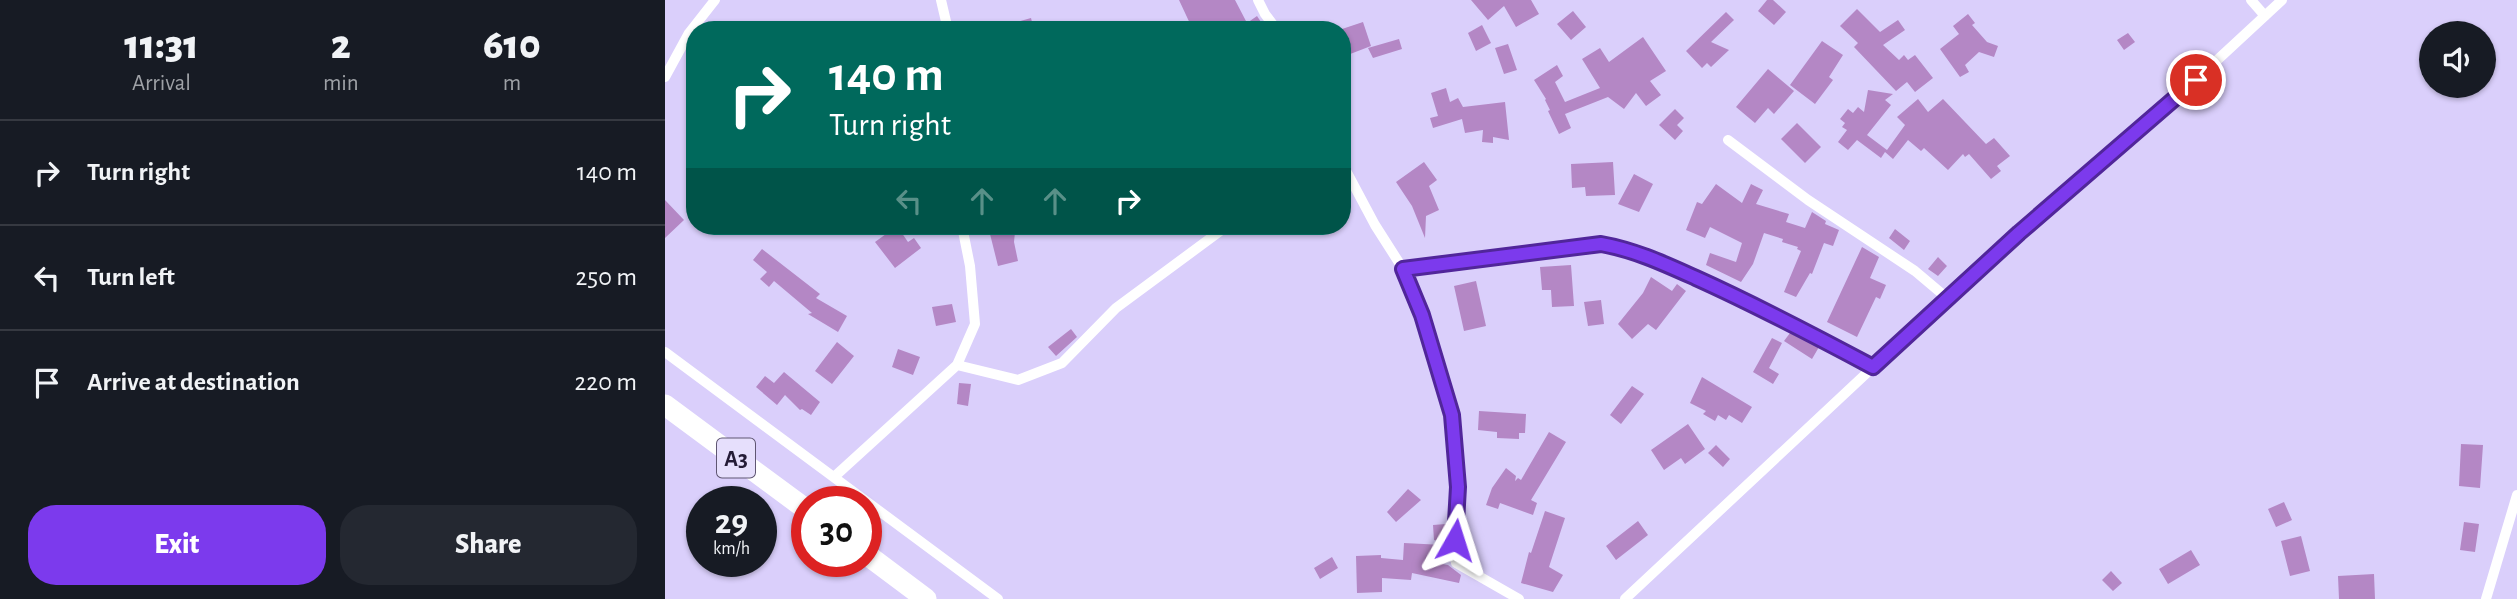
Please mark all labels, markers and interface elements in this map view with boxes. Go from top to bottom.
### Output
map controls [2419,21,2496,98]
button: sound [2419,21,2496,98]
text: 11:31 [124,24,199,66]
text: 2 [331,24,351,66]
text: 610 [483,24,541,66]
icon: right [714,49,805,140]
pin [2166,50,2226,110]
text: 140 m [829,51,944,100]
icon: arrive [2177,61,2215,99]
text: Arrival [132,72,191,95]
text: min [323,72,359,95]
text: m [503,72,521,95]
text: Turn right [829,109,951,141]
icon: right [28,154,66,192]
text: Turn right [87,159,190,185]
text: 140 m [577,159,637,185]
icon: left [890,182,928,220]
icon: ahead [963,182,1001,220]
icon: ahead [1036,182,1074,220]
icon: right [1109,182,1147,220]
icon: left [28,259,66,297]
text: Turn left [87,264,175,290]
text: 250 m [575,264,637,290]
icon: arrive [28,364,66,402]
text: Arrive at destination [87,369,300,395]
text: 220 m [575,369,637,395]
road number: A3 [717,438,755,478]
speed limit sign: 30 [791,486,882,577]
position arrow [1418,503,1492,577]
button: Exit [28,505,326,585]
button: Share [340,505,637,585]
text: 29 [715,505,748,540]
text: km/h [713,540,750,558]

